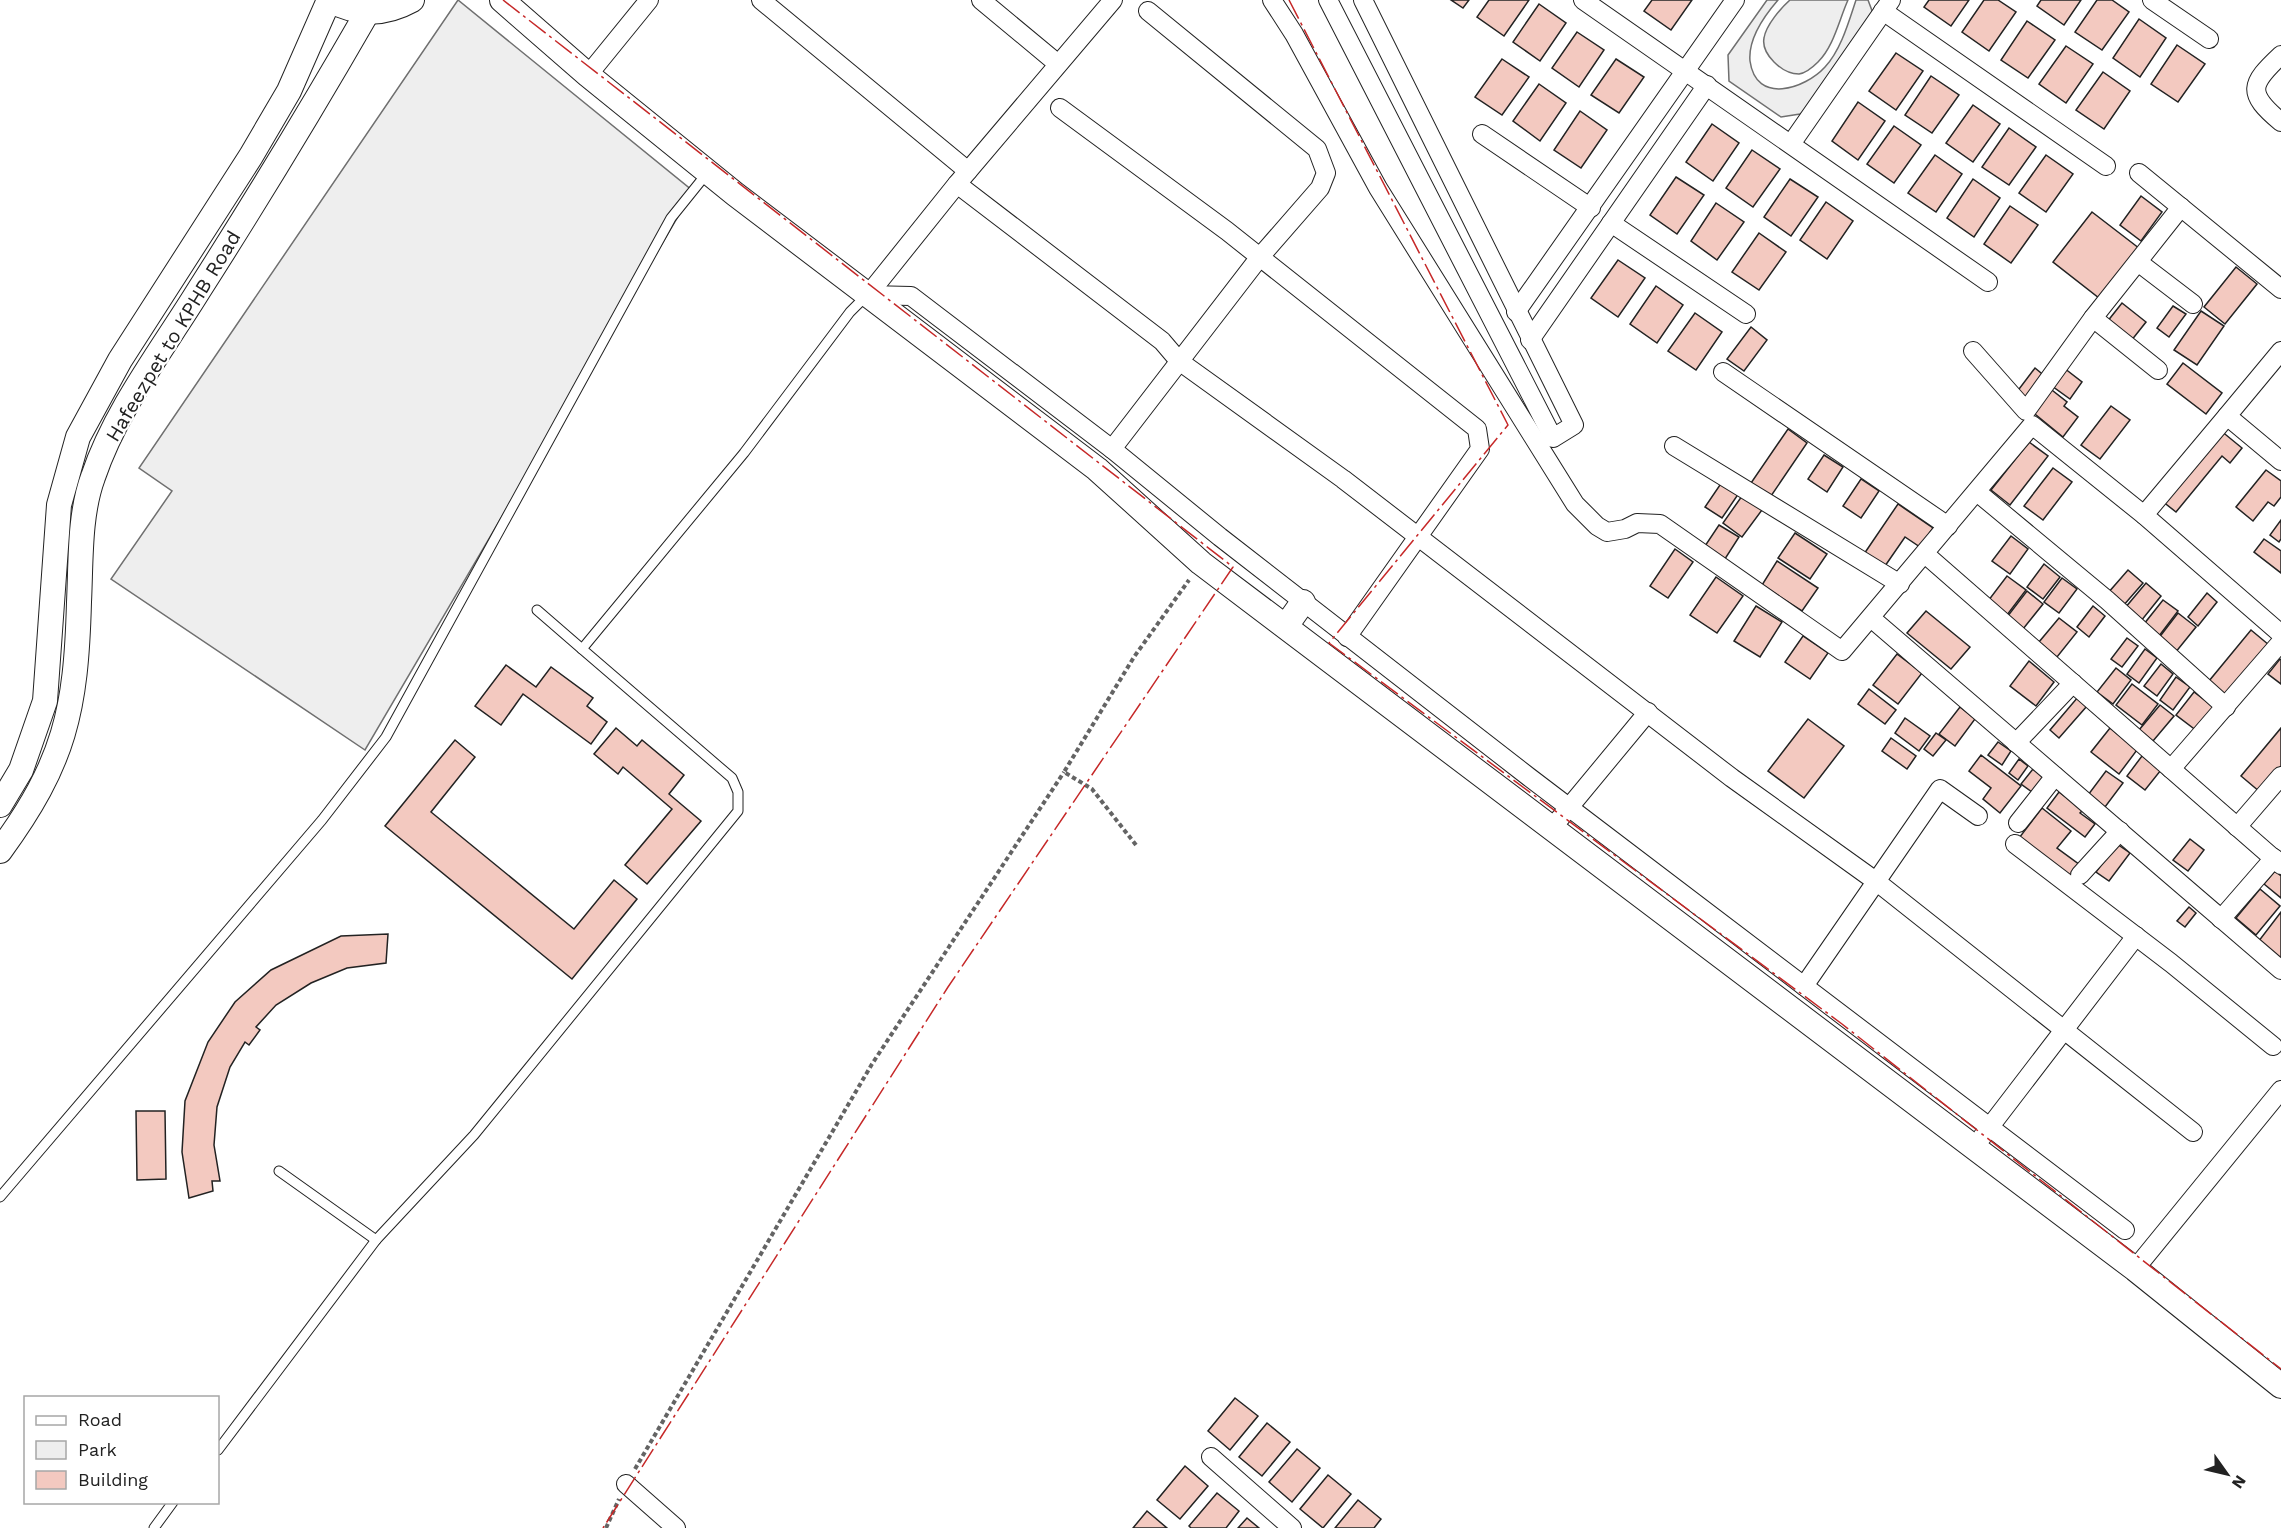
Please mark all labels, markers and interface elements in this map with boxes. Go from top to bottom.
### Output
street label: Hafeezpet to KPHB Road [100,226,246,446]
legend [24,1396,219,1504]
text: Road [78,1409,122,1430]
text: Park [78,1439,117,1460]
north arrow [2197,1444,2257,1504]
text: Building [78,1469,148,1490]
text: N [2228,1472,2250,1492]

